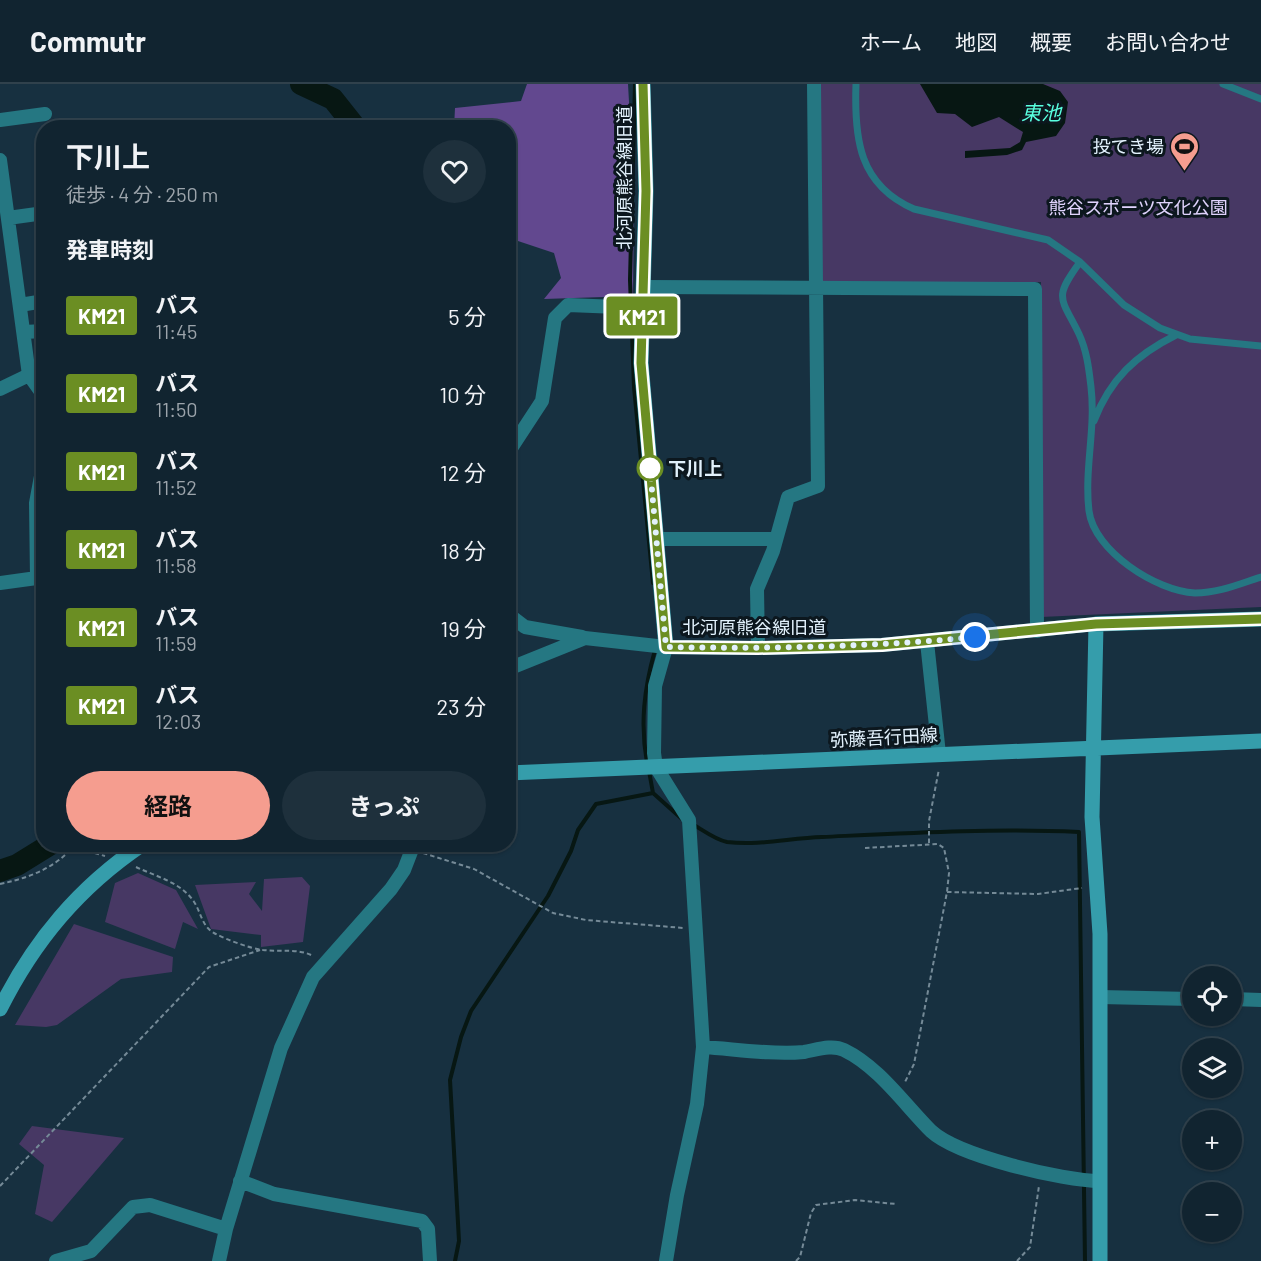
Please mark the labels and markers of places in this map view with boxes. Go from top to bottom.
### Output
sports icon: 投てき場 [1169,130,1201,172]
place label: 投てき場 [1093,135,1164,157]
marker: 下川上 [637,455,663,481]
place label: 下川上 [668,457,722,479]

